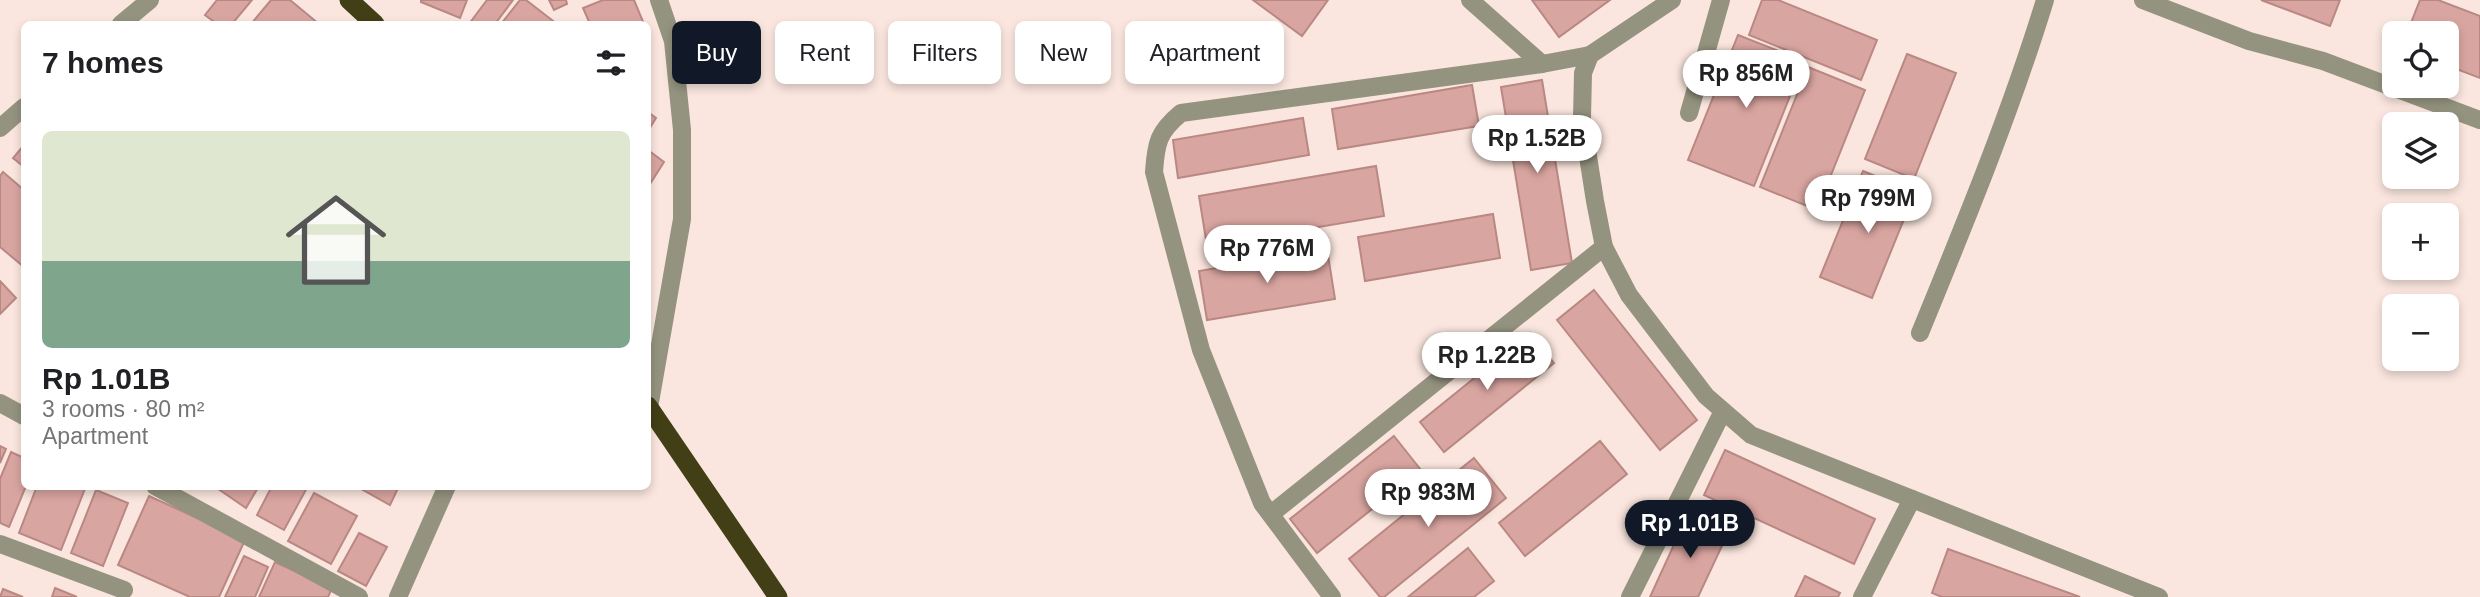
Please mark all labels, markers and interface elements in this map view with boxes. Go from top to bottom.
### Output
chip: Buy [672,21,761,84]
chip: Rent [775,21,874,84]
chip: Filters [888,21,1001,84]
chip: New [1015,21,1111,84]
chip: Apartment [1125,21,1284,84]
map controls [2382,21,2459,371]
button: locate [2382,21,2459,98]
icon: filters [592,44,630,82]
text: 7 homes [42,46,164,79]
pin: Rp 856M [1681,50,1811,110]
text: Rp 856M [1699,60,1793,86]
button: layers [2382,112,2459,189]
pin: Rp 1.52B [1465,116,1609,175]
text: Rp 1.52B [1488,125,1586,151]
pin: Rp 799M [1803,176,1933,235]
icon: home [273,177,399,303]
text: Rp 799M [1821,185,1915,211]
button: + [2382,203,2459,280]
pin: Rp 776M [1202,226,1332,285]
text: Rp 776M [1220,235,1314,261]
button: − [2382,294,2459,371]
pin: Rp 1.22B [1415,332,1559,392]
text: Rp 1.22B [1438,342,1536,368]
text: Rp 1.01B [42,362,170,395]
text: 3 rooms · 80 m² [42,396,204,422]
text: Apartment [42,423,148,449]
pin: Rp 983M [1363,470,1493,529]
text: Rp 983M [1381,479,1475,505]
pin: Rp 1.01B [1618,500,1762,560]
text: Rp 1.01B [1641,510,1739,536]

